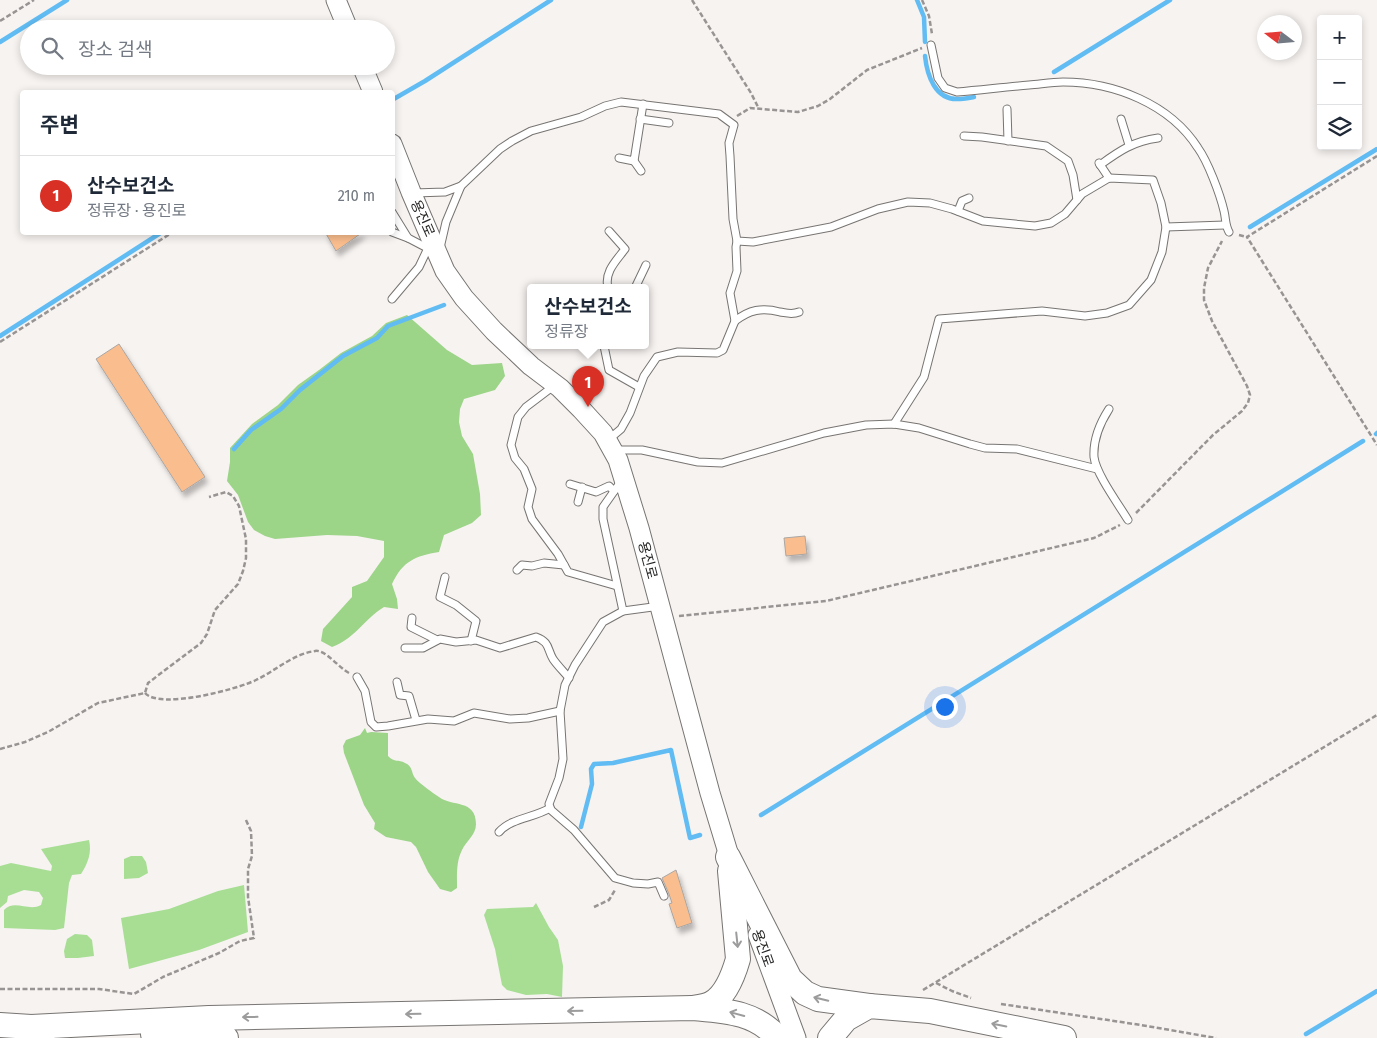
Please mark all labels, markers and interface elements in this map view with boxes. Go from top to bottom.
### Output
north arrow [1257,15,1302,60]
map controls [1317,15,1362,150]
button: + [1317,15,1362,60]
search box [20,20,395,75]
icon: search [38,34,66,62]
text: 장소 검색 [78,38,152,61]
button: − [1317,60,1362,105]
button: layers [1317,105,1362,150]
text: 주변 [40,112,79,138]
text: 산수보건소 [87,174,174,197]
text: 1 [53,186,59,205]
text: 210 m [338,186,375,205]
street label: 용진로 [407,197,438,239]
text: 정류장 · 용진로 [87,201,186,220]
popup [527,284,649,349]
text: 산수보건소 [544,295,632,318]
text: 정류장 [544,322,588,341]
pin: 1 [572,366,604,407]
street label: 용진로 [634,539,661,581]
your location [932,694,958,720]
street label: 용진로 [748,927,777,969]
one-way arrow [732,932,741,948]
one-way arrow [813,993,829,1003]
one-way arrow [567,1007,583,1016]
one-way arrow [405,1009,421,1019]
one-way arrow [729,1009,745,1018]
one-way arrow [242,1012,258,1022]
one-way arrow [991,1020,1007,1029]

